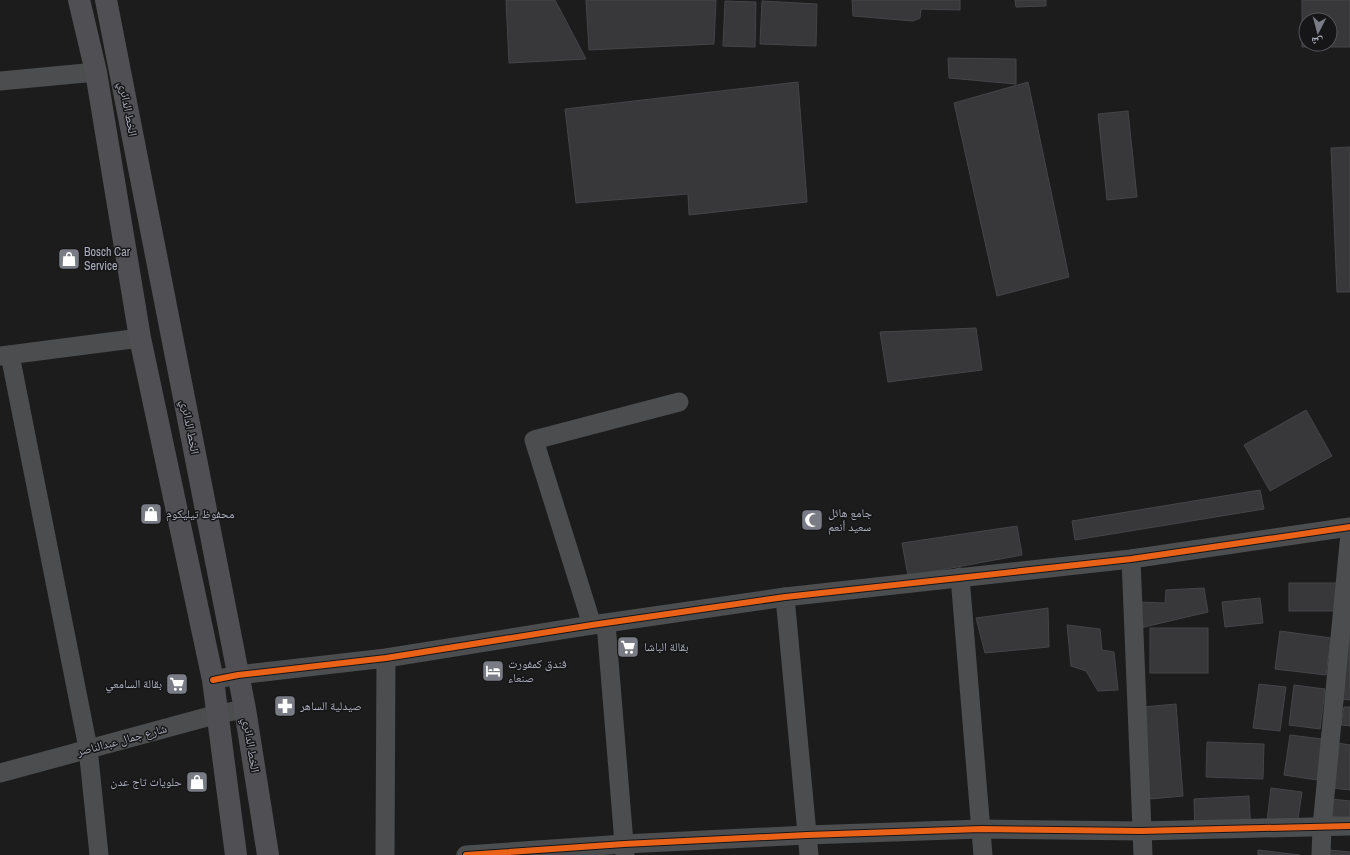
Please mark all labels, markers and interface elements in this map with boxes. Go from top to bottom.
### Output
north arrow [1298,12,1338,52]
text: ش [1310,33,1324,50]
street label: الخط الدائري [113,81,141,138]
place label: Bosch Car Service [84,244,131,274]
shop icon: Bosch Car Service [56,246,82,272]
street label: الخط الدائري [175,399,203,456]
shop icon: محفوظ تيليكوم [138,501,164,527]
place label: جامع هائل سعيد أنعم [828,505,872,535]
place label: محفوظ تيليكوم [166,506,234,522]
mosque icon: جامع هائل سعيد أنعم [799,507,825,533]
supermarket icon: بقالة الباشا [615,634,641,660]
place label: بقالة الباشا [644,639,689,655]
place label: فندق كمفورت صنعاء [508,656,567,686]
hotel icon: فندق كمفورت صنعاء [480,658,506,684]
supermarket icon: بقالة السامعي [164,671,190,697]
place label: بقالة السامعي [105,676,162,694]
pharmacy icon: صيدلية الساهر [272,693,298,719]
place label: صيدلية الساهر [299,698,362,714]
street label: الخط الدائري [237,717,263,774]
street label: شارع جمال عبدالناصر [74,720,169,760]
shop icon: حلويات تاج عدن [184,769,210,795]
place label: حلويات تاج عدن [110,774,182,790]

